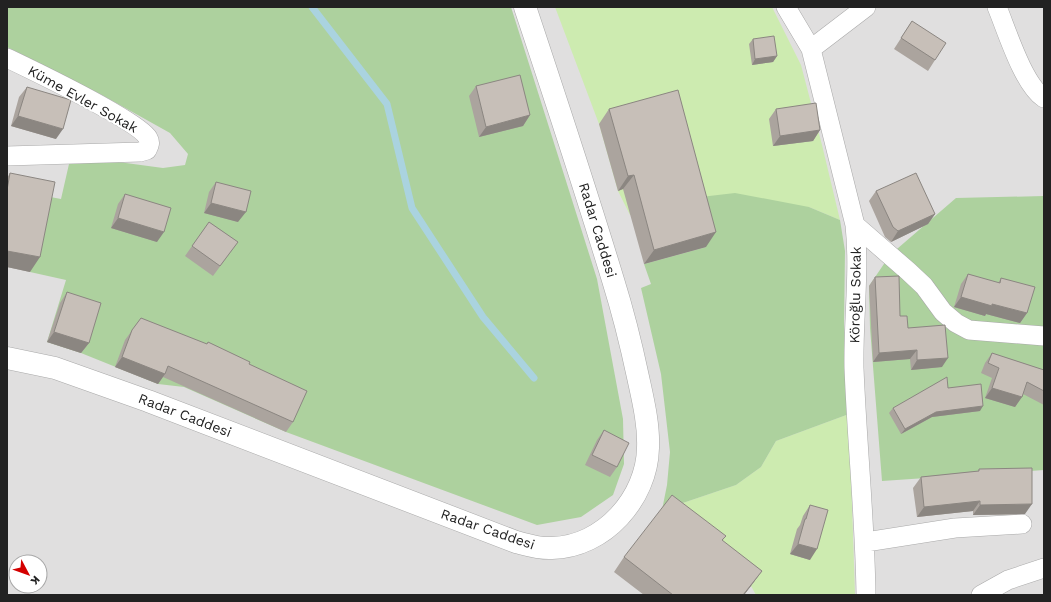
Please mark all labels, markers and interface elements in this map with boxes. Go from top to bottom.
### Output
street label: Küme Evler Sokak [25,62,141,136]
street label: Radar Caddesi [576,181,620,279]
street label: Köroğlu Sokak [846,246,864,344]
street label: Radar Caddesi [136,390,234,440]
street label: Radar Caddesi [439,505,537,553]
north arrow [8,554,48,594]
text: K [28,573,43,588]

